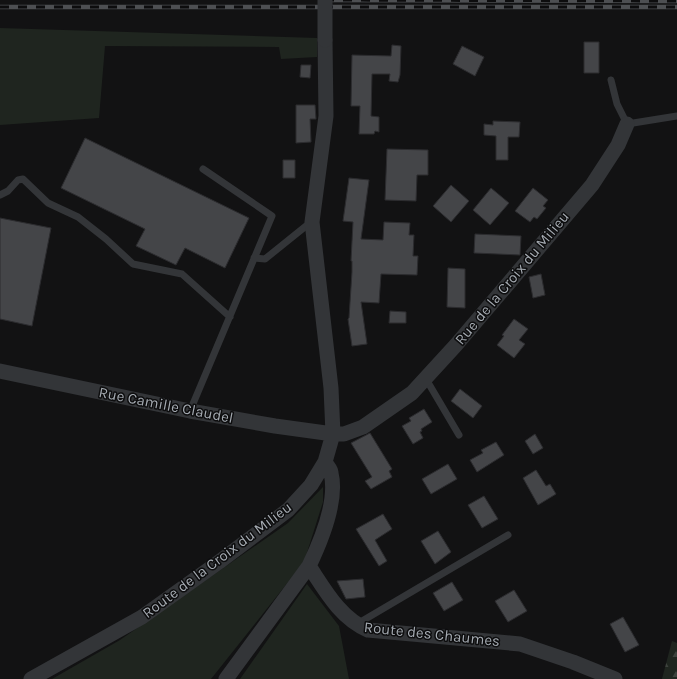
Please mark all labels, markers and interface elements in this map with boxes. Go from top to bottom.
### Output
street label: Rue de la Croix du Milieu [451,208,573,348]
street label: Rue Camille Claudel [97,383,235,427]
street label: Route de la Croix du Milieu [139,498,295,622]
street label: Route des Chaumes [363,618,501,650]

